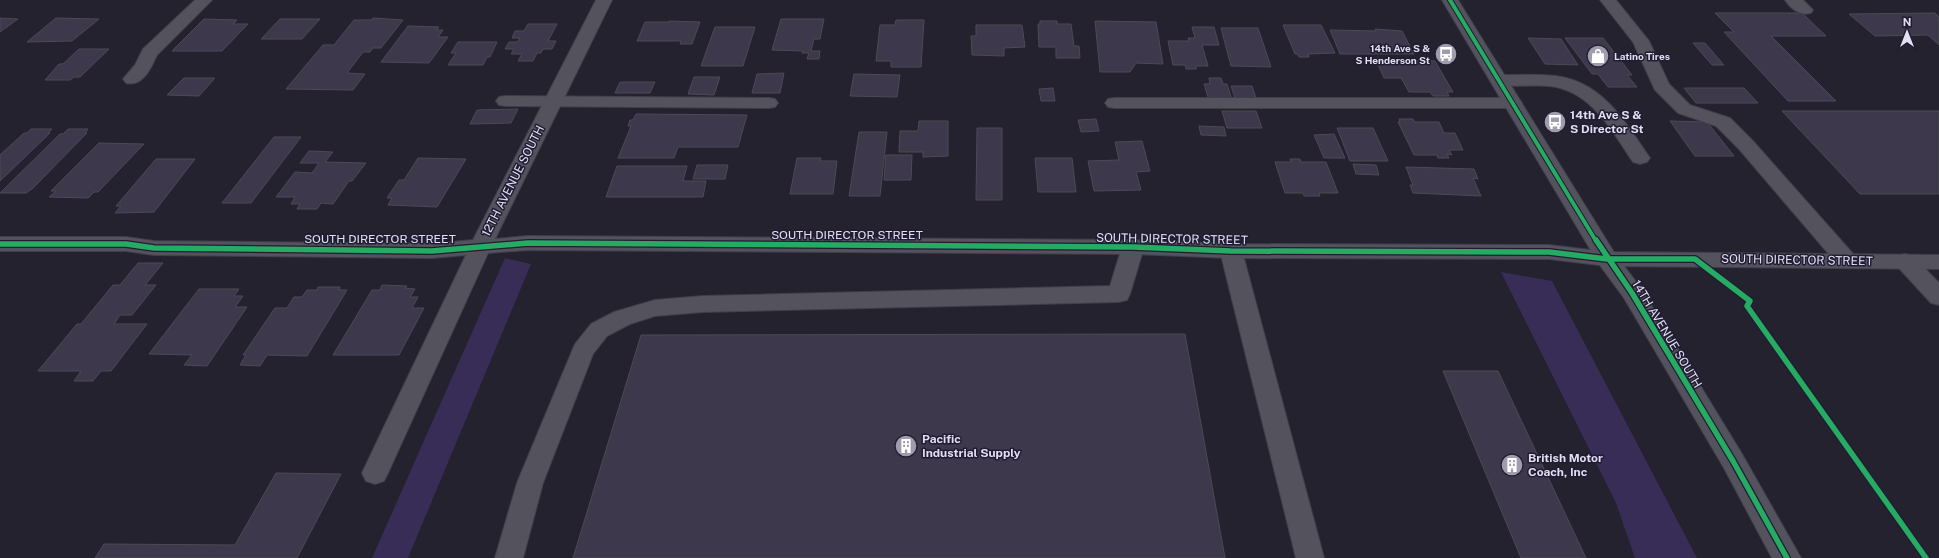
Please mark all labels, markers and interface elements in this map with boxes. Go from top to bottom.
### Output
north arrow [1887,12,1927,52]
text: N [1903,16,1911,28]
bus stop icon: 14th Ave S & S Henderson St [1433,41,1459,67]
place label: 14th Ave S & S Henderson St [1355,42,1430,66]
shop icon: Latino Tires [1585,43,1611,69]
place label: Latino Tires [1614,50,1670,62]
place label: 14th Ave S & S Director St [1570,108,1644,136]
bus stop icon: 14th Ave S & S Director St [1542,109,1568,135]
street label: 12TH AVENUE SOUTH [479,123,547,239]
street label: SOUTH DIRECTOR STREET [771,228,923,242]
street label: SOUTH DIRECTOR STREET [1096,231,1248,247]
street label: SOUTH DIRECTOR STREET [304,232,456,246]
street label: SOUTH DIRECTOR STREET [1721,252,1873,268]
street label: 14TH AVENUE SOUTH [1629,278,1705,390]
place label: Pacific Industrial Supply [922,432,1021,460]
building icon: Pacific Industrial Supply [893,433,919,459]
place label: British Motor Coach, Inc [1528,451,1603,479]
building icon: British Motor Coach, Inc [1499,452,1525,478]

